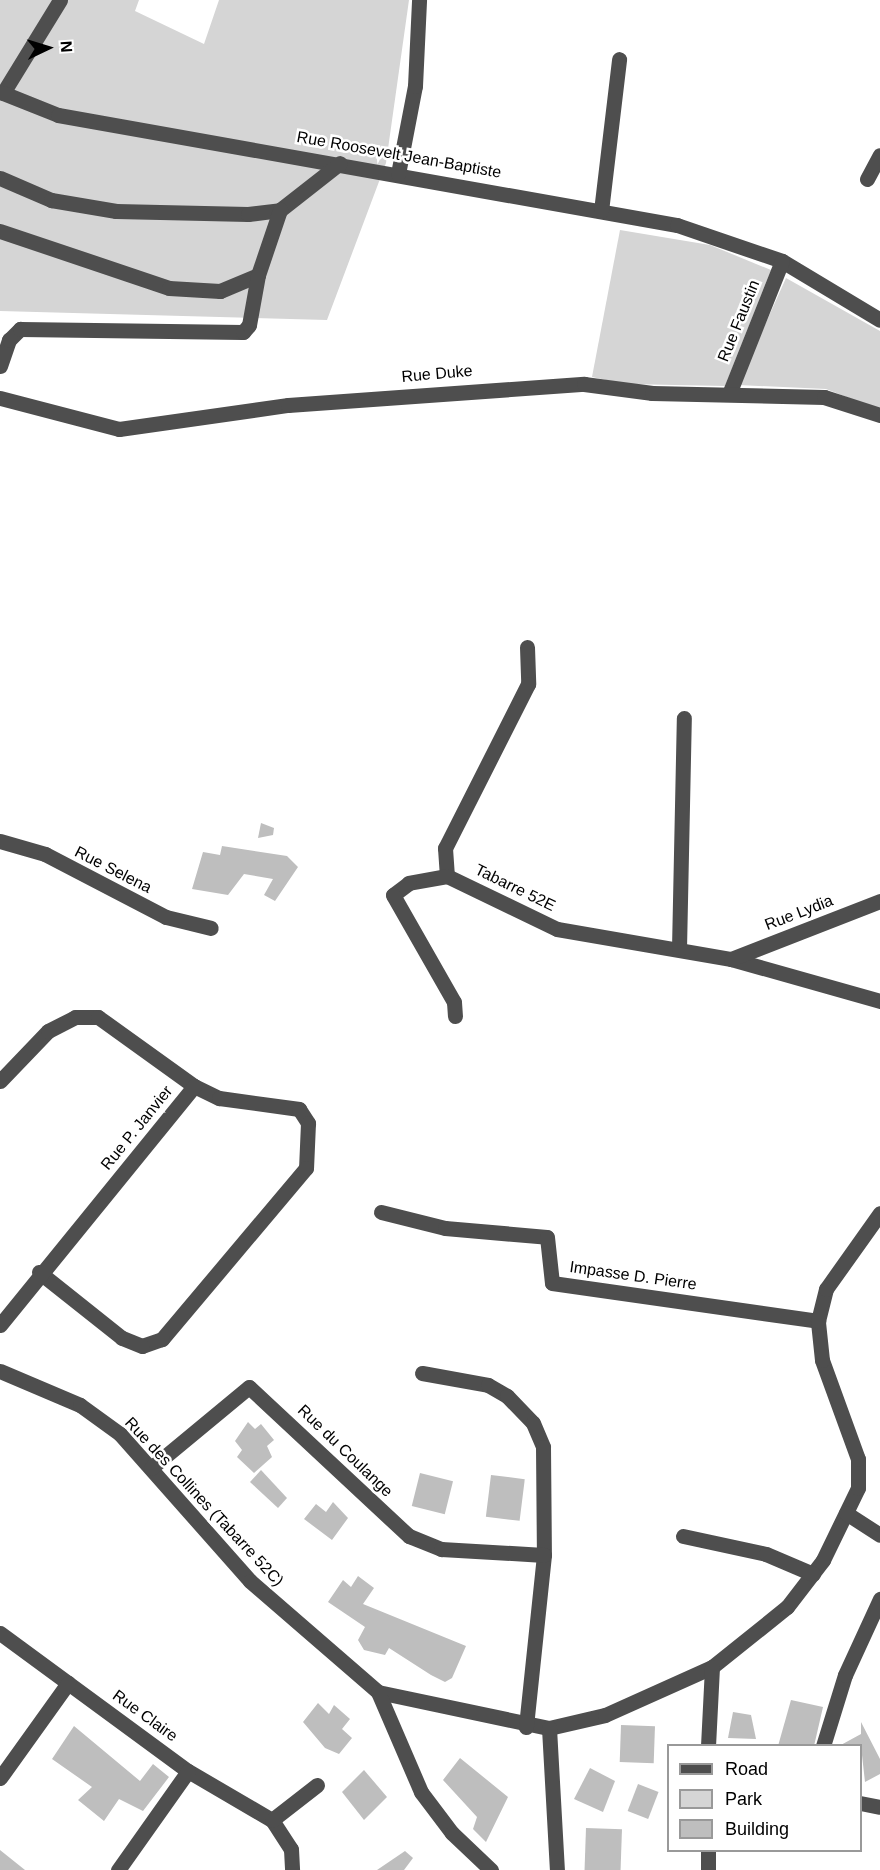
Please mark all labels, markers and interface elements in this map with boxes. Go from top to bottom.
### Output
north arrow [18,18,78,78]
text: N [58,40,75,53]
street label: Rue Roosevelt Jean-Baptiste [295,128,503,182]
street label: Rue Faustin [714,277,764,365]
street label: Rue Duke [401,361,473,387]
street label: Rue Selena [71,842,155,898]
street label: Tabarre 52E [472,860,558,916]
street label: Rue Lydia [762,891,836,935]
street label: Rue P. Janvier [97,1082,177,1174]
street label: Impasse D. Pierre [568,1258,698,1294]
street label: Rue du Coulange [294,1401,396,1501]
street label: Rue des Collines (Tabarre 52C) [121,1414,287,1590]
street label: Rue Claire [109,1686,181,1746]
legend [667,1744,862,1852]
text: Road [725,1759,768,1779]
text: Park [725,1789,762,1809]
text: Building [725,1819,789,1839]

